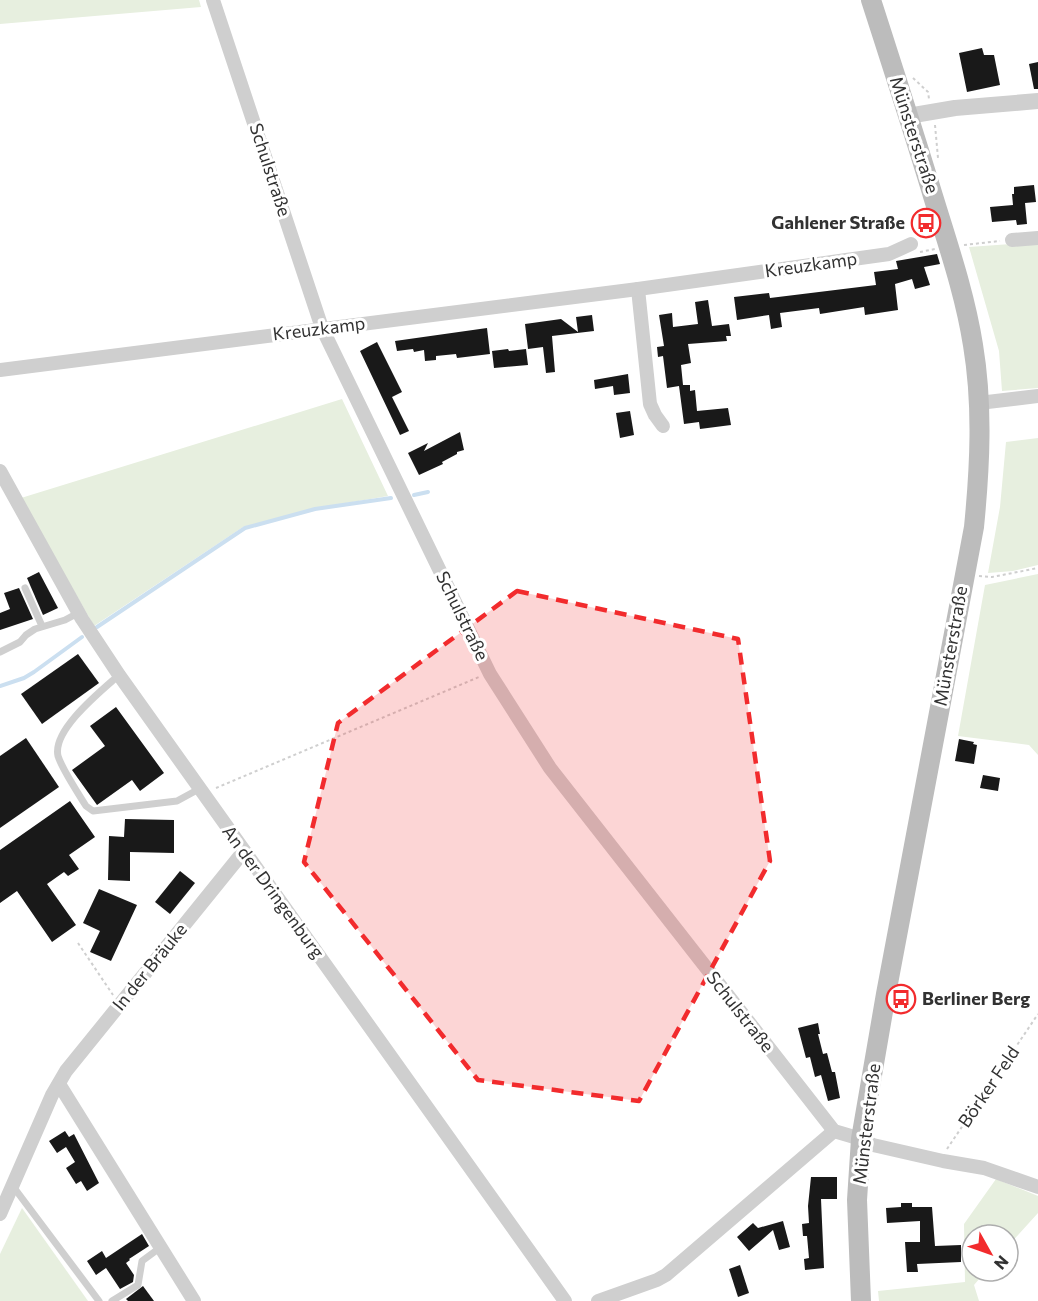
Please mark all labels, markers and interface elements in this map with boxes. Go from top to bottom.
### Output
street label: Münsterstraße [886,73,944,196]
street label: Schulstraße [246,120,296,219]
bus stop icon: Gahlener Straße [910,207,942,239]
place label: Gahlener Straße [771,211,905,233]
street label: Kreuzkamp [763,247,858,281]
street label: Kreuzkamp [271,311,366,345]
street label: Schulstraße [432,567,494,664]
street label: Münsterstraße [929,584,971,708]
street label: An der Dringenburg [218,821,330,962]
street label: In der Bräuke [107,918,191,1015]
street label: Schulstraße [702,966,779,1056]
bus stop icon: Berliner Berg [885,983,917,1015]
place label: Berliner Berg [922,987,1030,1009]
street label: Börker Feld [953,1042,1023,1131]
street label: Münsterstraße [848,1062,884,1186]
north arrow [960,1223,1020,1283]
text: N [991,1252,1013,1274]

